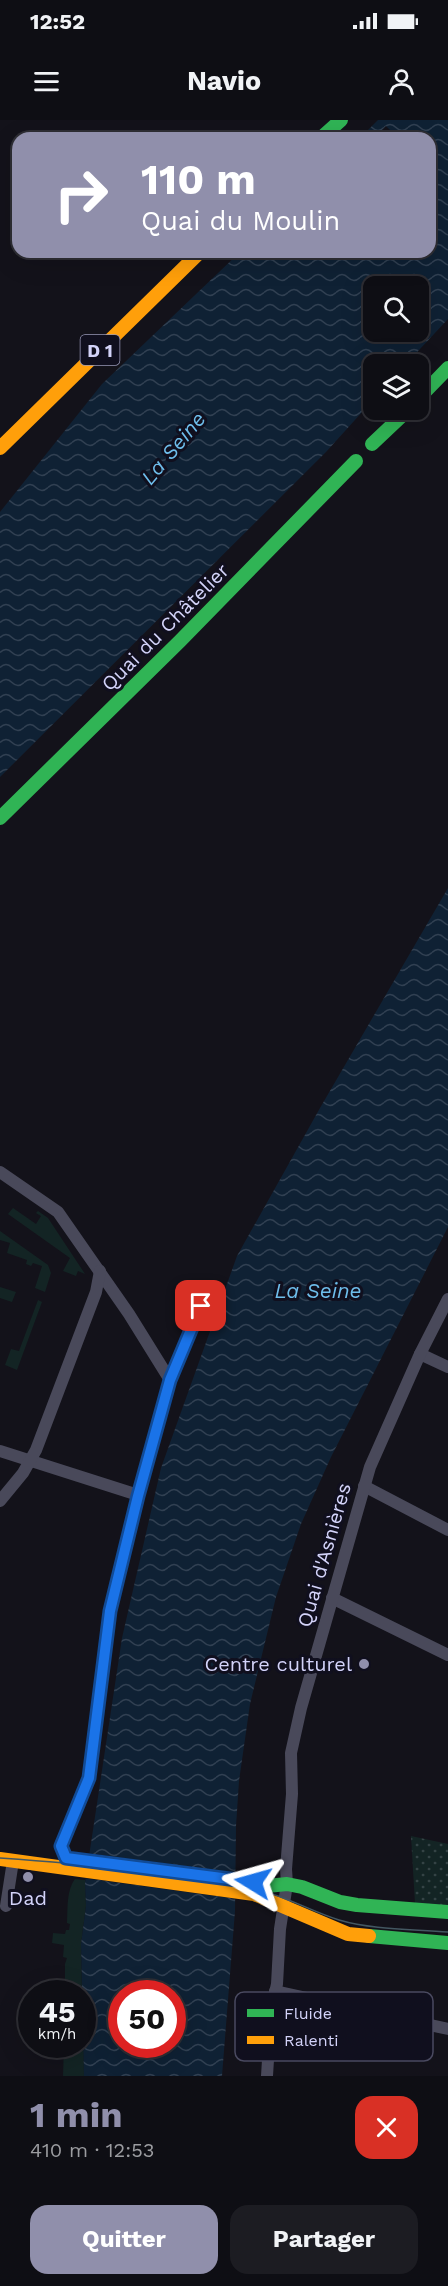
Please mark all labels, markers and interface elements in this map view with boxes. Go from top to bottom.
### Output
text: 12:52 [30,9,85,34]
icon: menu [30,65,63,98]
text: Navio [187,65,261,97]
icon: person [385,65,418,98]
text: 110 m [141,155,256,204]
icon: right [42,156,120,234]
text: Quai du Moulin [141,205,340,237]
map controls [363,276,429,420]
button: search [363,276,429,342]
road number: D 1 [80,335,120,365]
button: layers [363,354,429,420]
water label: La Seine [135,407,211,489]
street label: Quai du Châtelier [96,558,234,696]
water label: La Seine [274,1278,362,1303]
pin [175,1280,226,1331]
icon: arrive [184,1289,217,1322]
street label: Quai d'Asnières [292,1480,356,1630]
place label: Centre culturel [204,1652,352,1676]
marker: Centre culturel [357,1657,371,1671]
position arrow [221,1850,285,1914]
marker: Dad [21,1870,35,1884]
place label: Dad [9,1886,47,1910]
speed limit sign: 50 [108,1980,186,2058]
legend [235,1992,433,2061]
text: 45 [39,1994,75,2029]
text: Fluide [284,2004,332,2023]
text: km/h [38,2025,76,2043]
text: Ralenti [284,2031,339,2050]
text: 1 min [30,2094,122,2136]
button: close [355,2096,418,2159]
text: 410 m · 12:53 [30,2138,154,2162]
button: Quitter [30,2205,218,2274]
button: Partager [230,2205,418,2274]

